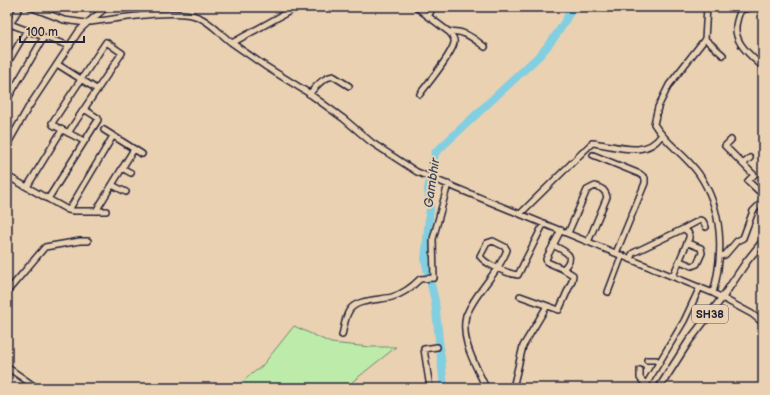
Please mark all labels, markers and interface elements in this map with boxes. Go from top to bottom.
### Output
scale bar [20,18,84,44]
text: 100 m [26,25,58,40]
water label: Gambhir [421,156,444,209]
road number: SH38 [692,305,728,323]

